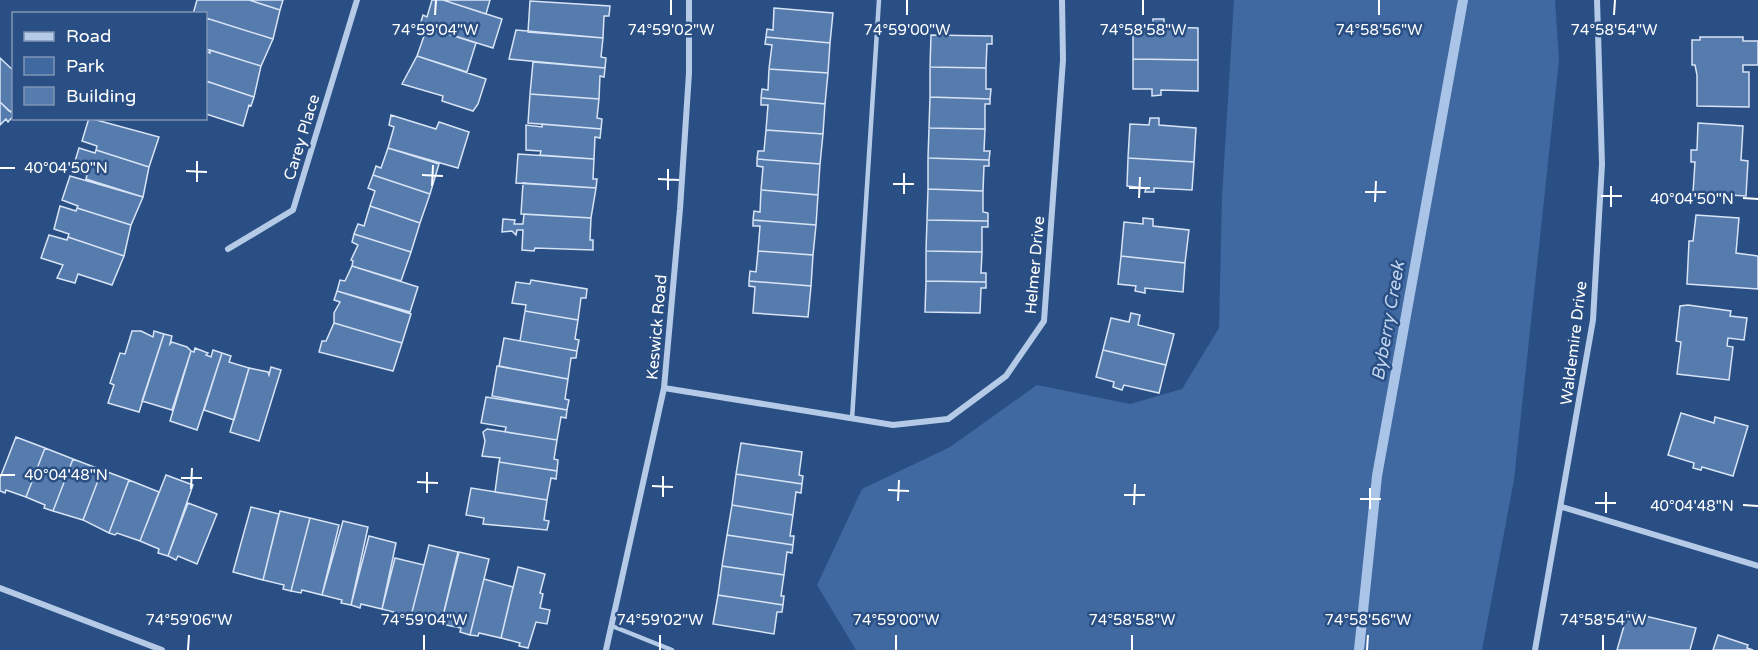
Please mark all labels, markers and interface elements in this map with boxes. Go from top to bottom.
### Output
legend [12,12,207,120]
text: 74°59'04"W [392,21,478,39]
text: 74°59'02"W [628,21,714,39]
text: 74°59'00"W [864,21,950,39]
text: 74°58'58"W [1100,21,1186,39]
text: 74°58'56"W [1336,21,1422,39]
text: 74°58'54"W [1571,21,1657,39]
text: Road [66,25,111,47]
text: Park [66,55,105,77]
text: Building [66,85,136,107]
street label: Carey Place [279,92,325,183]
text: 40°04'50"N [24,159,108,177]
text: 40°04'50"N [1650,190,1734,208]
street label: Helmer Drive [1021,215,1049,315]
water label: Byberry Creek [1367,258,1410,382]
street label: Keswick Road [642,274,672,381]
street label: Waldemire Drive [1556,280,1592,406]
text: 40°04'48"N [24,466,108,484]
text: 40°04'48"N [1650,497,1734,515]
text: 74°59'06"W [146,611,232,629]
text: 74°59'04"W [381,611,467,629]
text: 74°59'02"W [617,611,703,629]
text: 74°59'00"W [853,611,939,629]
text: 74°58'58"W [1089,611,1175,629]
text: 74°58'56"W [1325,611,1411,629]
text: 74°58'54"W [1560,611,1646,629]

